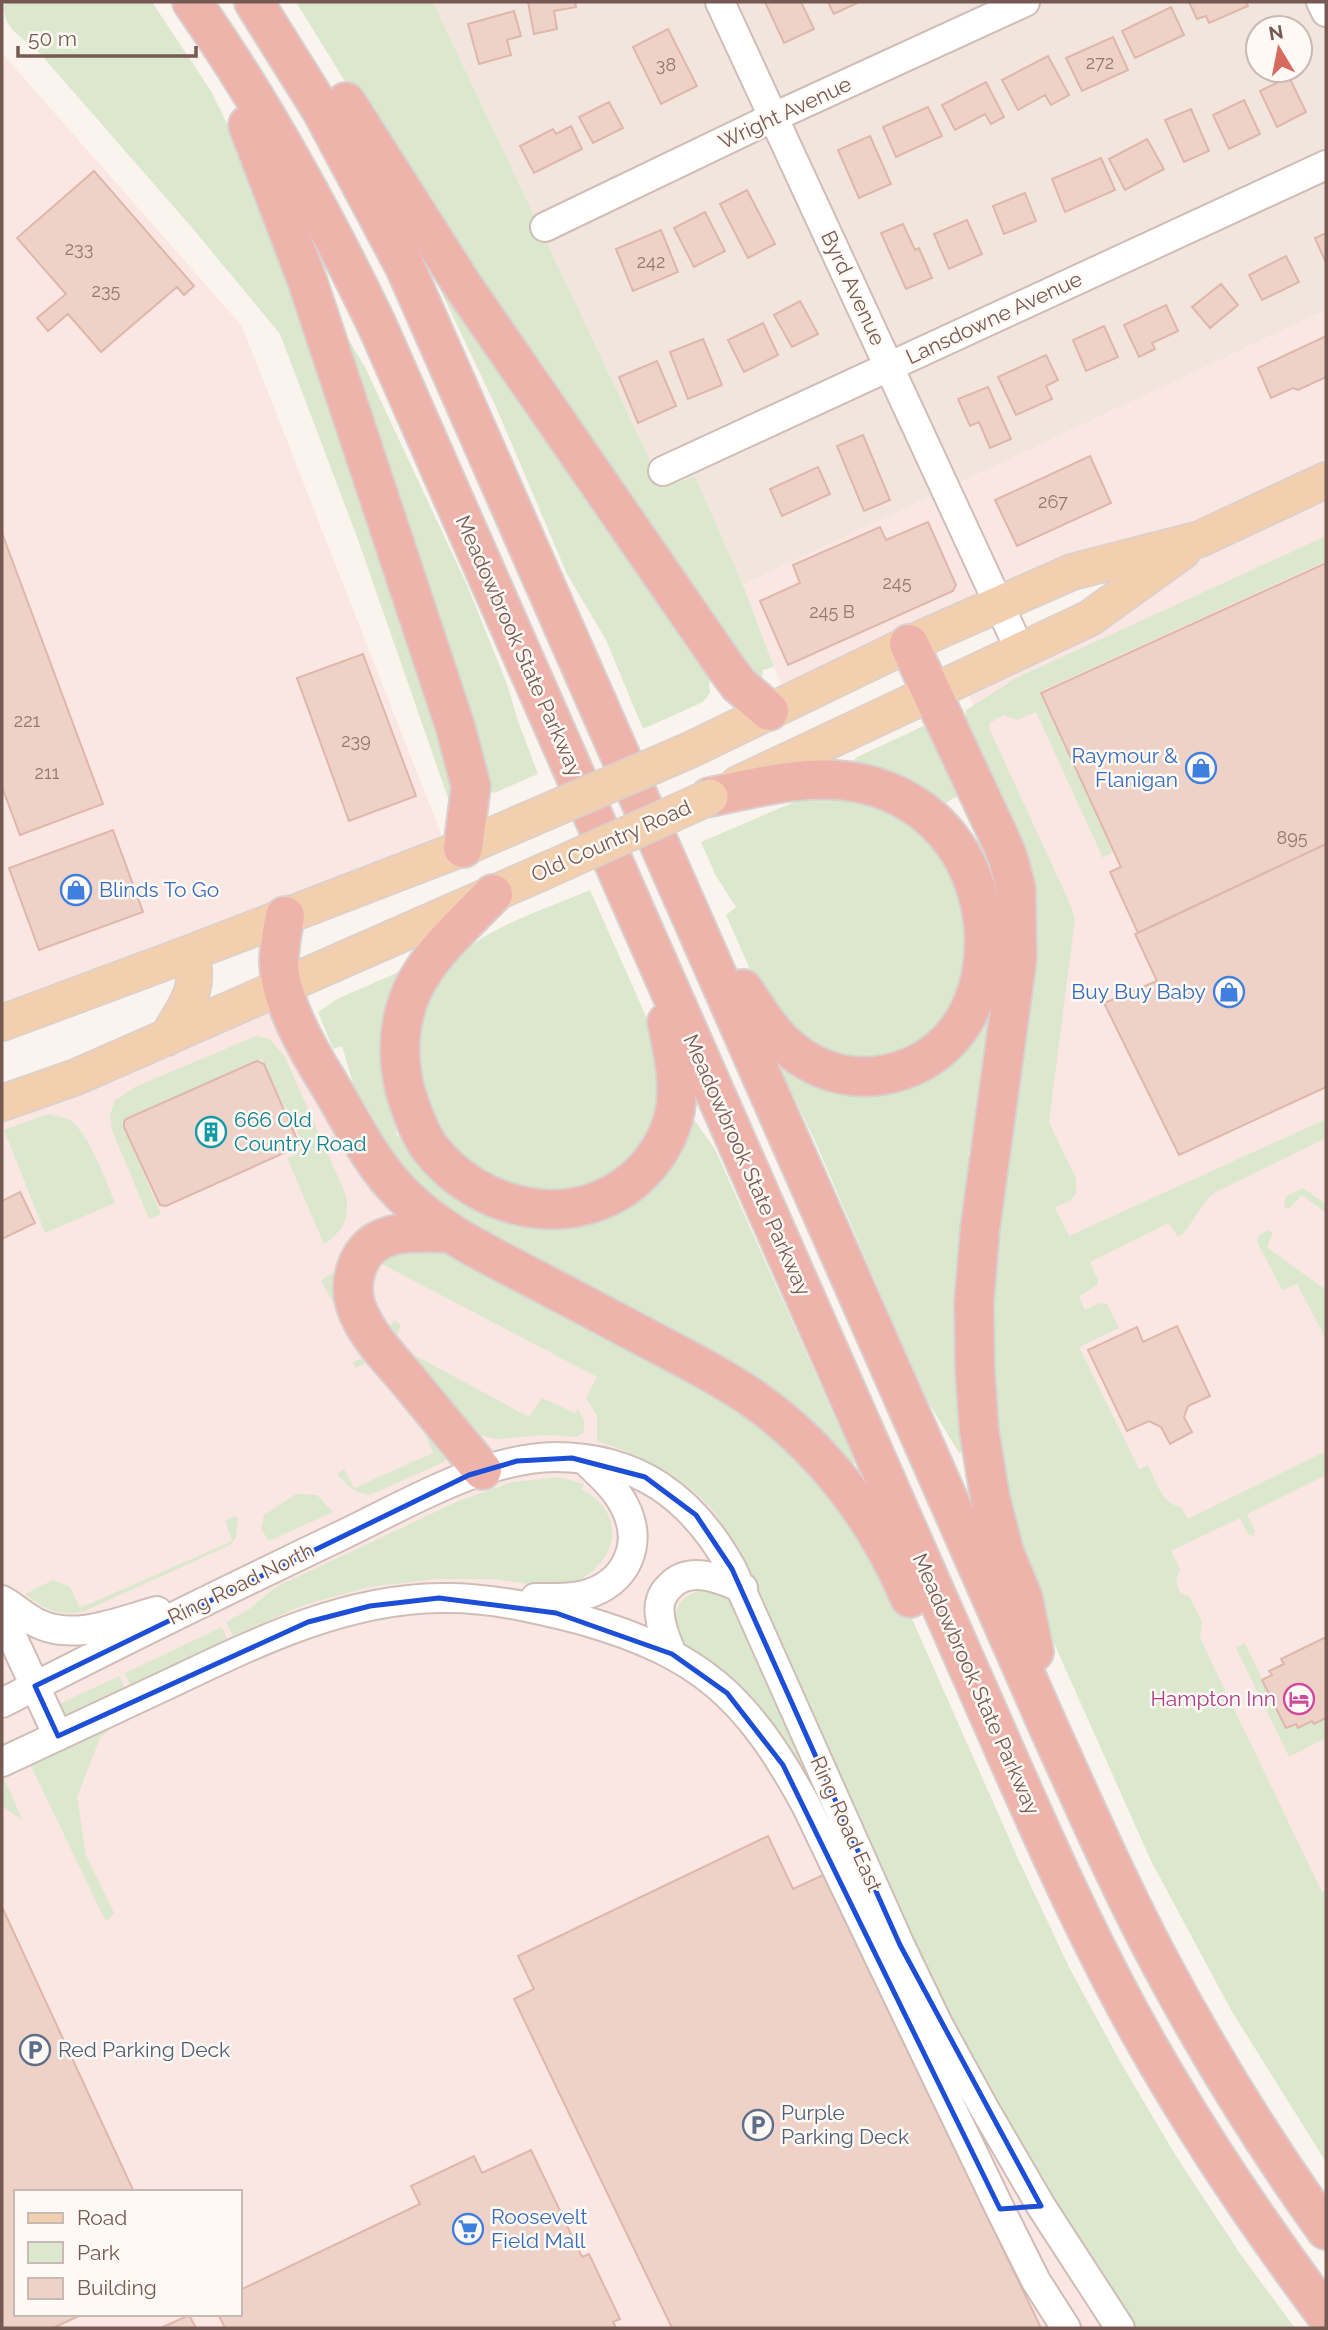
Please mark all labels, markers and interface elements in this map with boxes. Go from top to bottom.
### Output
scale bar [18,14,196,58]
north arrow [1244,14,1314,84]
text: N [1267,20,1285,44]
text: 50 m [28,26,77,51]
house number: 272 [1086,52,1114,73]
house number: 38 [656,54,676,75]
street label: Wright Avenue [714,71,855,154]
street label: Byrd Avenue [816,226,891,349]
house number: 233 [65,238,93,259]
house number: 242 [637,251,665,272]
street label: Lansdowne Avenue [902,266,1086,369]
house number: 235 [92,280,121,301]
house number: 267 [1038,491,1068,512]
street label: Meadowbrook State Parkway [450,511,589,780]
house number: 245 [882,572,912,593]
house number: 245 B [809,601,855,622]
house number: 221 [14,710,41,731]
house number: 239 [341,730,371,751]
place label: Raymour & Flanigan [1071,743,1178,792]
shop icon: Raymour & Flanigan [1184,751,1218,785]
house number: 211 [35,762,60,783]
street label: Old Country Road [527,794,695,887]
house number: 895 [1276,827,1308,848]
shop icon: Blinds To Go [59,873,93,907]
place label: Blinds To Go [99,877,219,902]
shop icon: Buy Buy Baby [1212,975,1246,1009]
place label: Buy Buy Baby [1071,979,1206,1004]
street label: Meadowbrook State Parkway [678,1030,817,1299]
place label: 666 Old Country Road [234,1107,366,1156]
building icon: 666 Old Country Road [194,1115,228,1149]
street label: Ring Road North [164,1537,318,1630]
street label: Meadowbrook State Parkway [907,1549,1046,1818]
hotel icon: Hampton Inn [1282,1682,1316,1716]
place label: Hampton Inn [1150,1686,1276,1711]
street label: Ring Road East [805,1752,888,1895]
parking icon: Red Parking Deck [18,2033,52,2067]
place label: Red Parking Deck [58,2037,230,2062]
place label: Purple Parking Deck [781,2100,909,2149]
parking icon: Purple Parking Deck [741,2108,775,2142]
legend [14,2190,242,2316]
place label: Roosevelt Field Mall [491,2204,587,2253]
text: Road [77,2205,127,2230]
supermarket icon: Roosevelt Field Mall [451,2212,485,2246]
text: Park [77,2240,120,2265]
text: Building [77,2275,157,2300]

